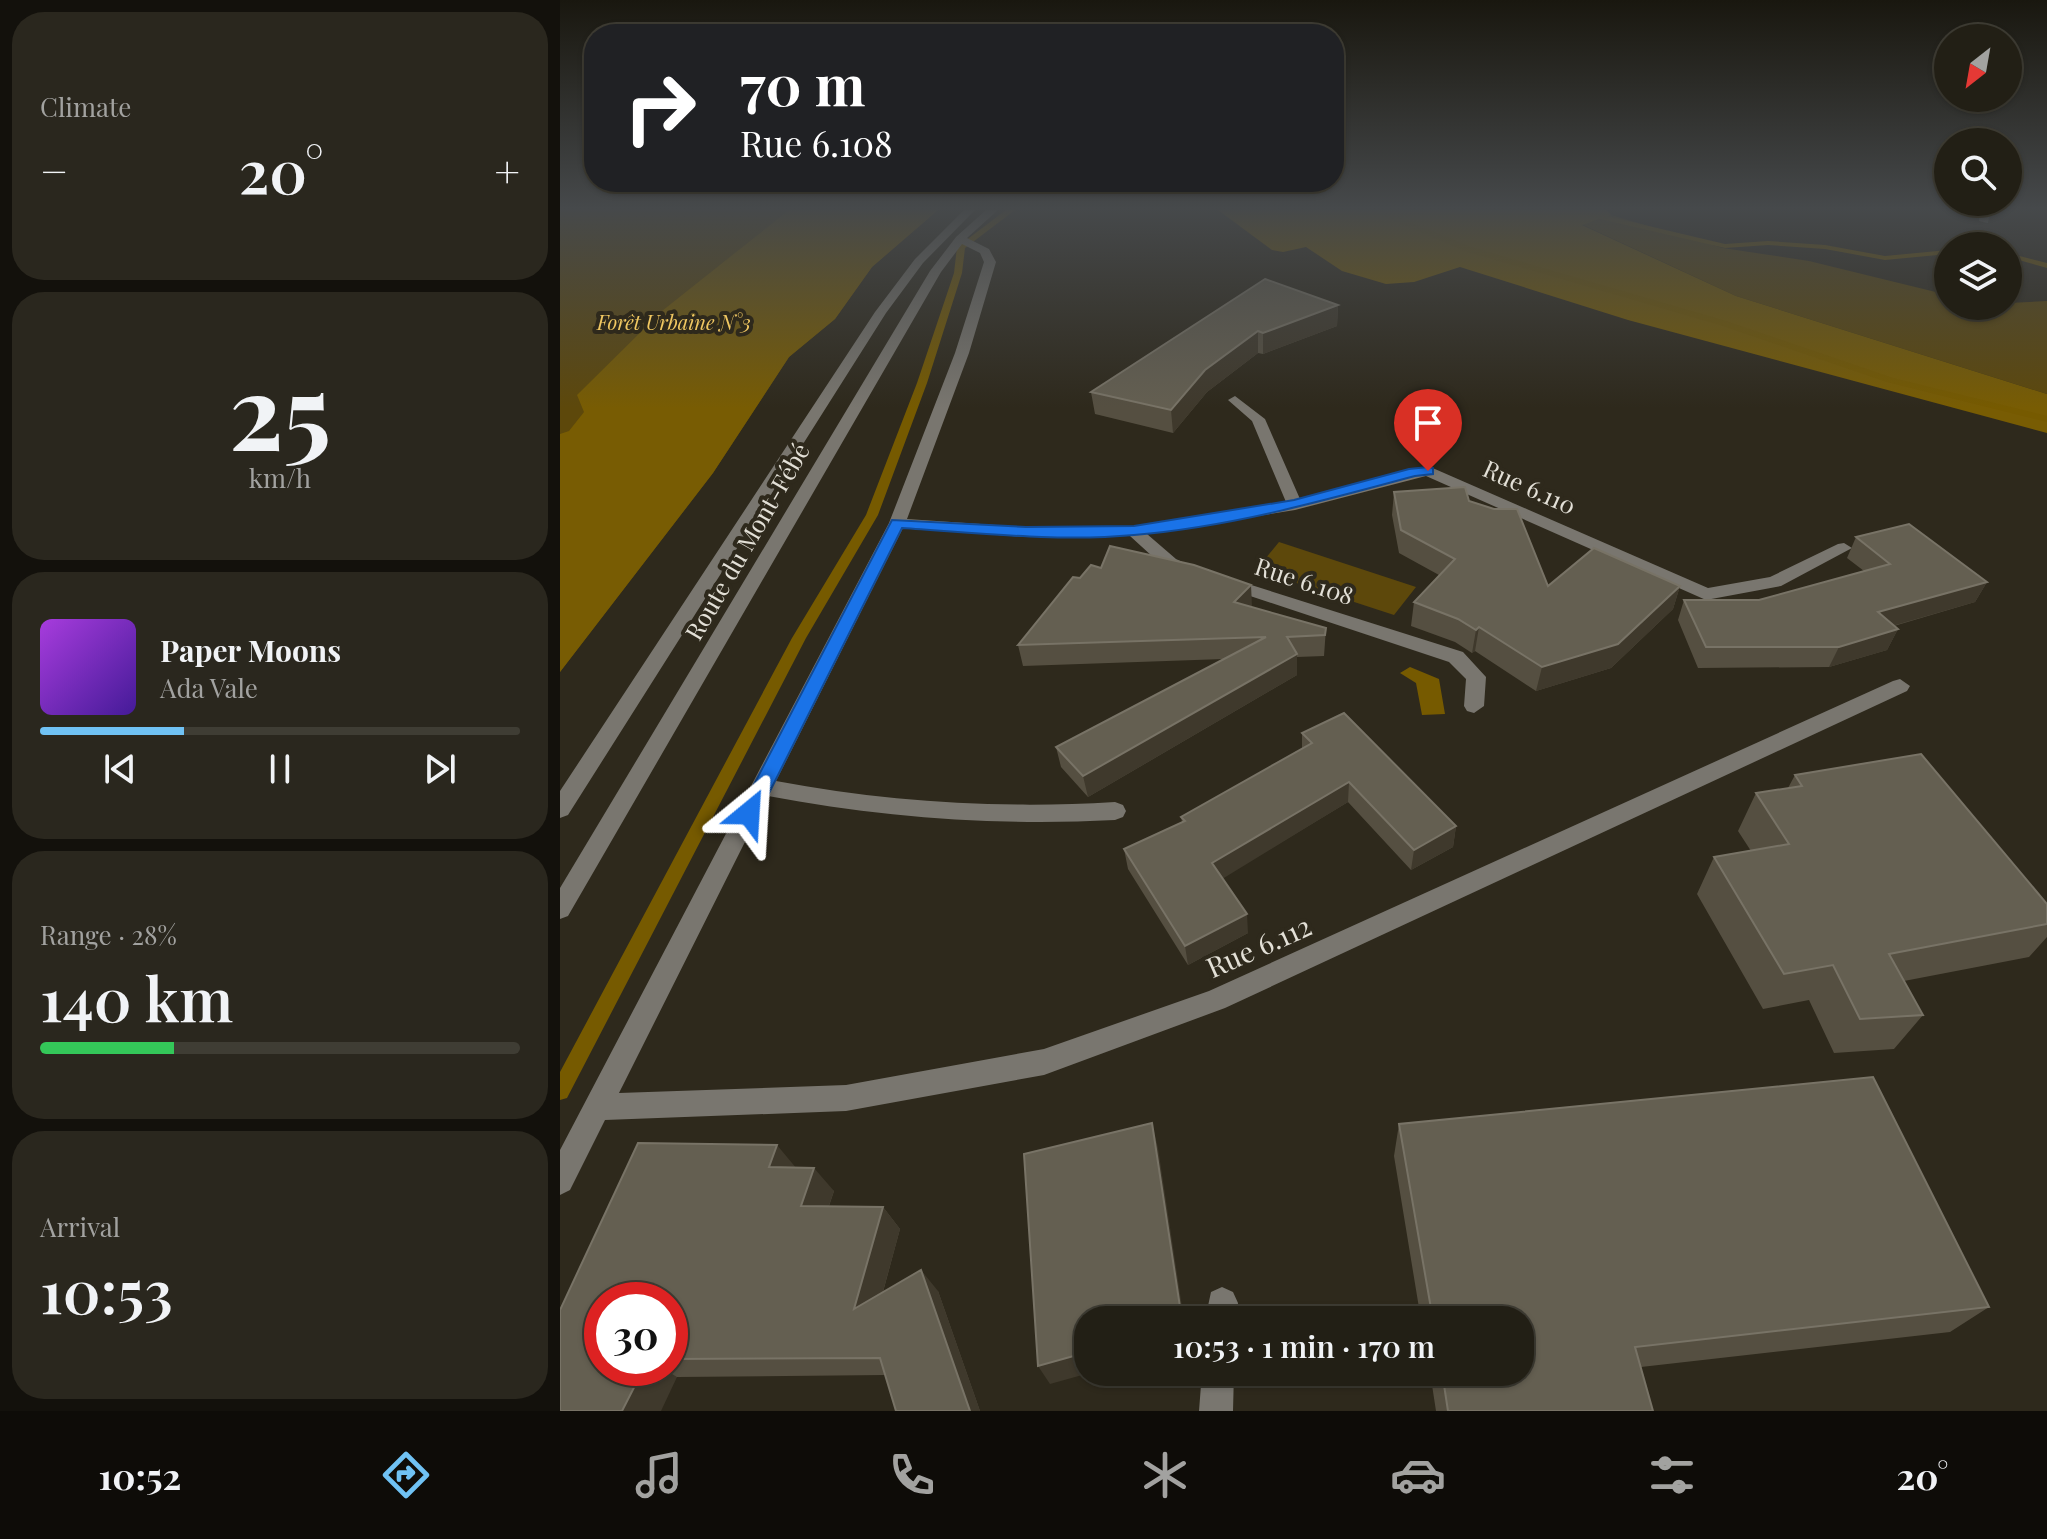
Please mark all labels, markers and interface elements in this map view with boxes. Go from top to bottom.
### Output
north arrow [1934,24,2022,112]
map controls [1934,24,2022,320]
text: 70 m [740,46,865,121]
icon: right [608,56,712,160]
text: Climate [40,89,131,124]
text: Rue 6.108 [740,118,893,166]
button: search [1934,128,2022,216]
text: 20° [239,129,324,209]
text: − [40,140,68,199]
text: + [494,140,520,199]
button: layers [1934,232,2022,320]
park label: Forêt Urbaine N°3 [596,308,751,335]
text: 25 [229,338,331,477]
pin [1394,389,1462,471]
icon: arrive [1406,401,1450,445]
street label: Route du Mont-Fébé [677,437,816,645]
street label: Rue 6.110 [1478,452,1581,521]
text: km/h [249,460,311,495]
street label: Rue 6.108 [1251,549,1358,611]
text: Paper Moons [160,630,341,670]
text: Ada Vale [160,670,258,705]
icon: previous [98,747,142,791]
icon: pause [258,747,302,791]
icon: next [418,747,462,791]
position arrow [707,771,791,855]
street label: Rue 6.112 [1200,906,1317,985]
text: Range · 28% [40,917,177,952]
text: 140 km [40,957,233,1037]
text: Arrival [40,1209,120,1244]
text: 10:53 [40,1249,173,1329]
speed limit sign: 30 [584,1282,688,1386]
text: 10:53 · 1 min · 170 m [1173,1326,1435,1366]
icon: directions [378,1447,434,1503]
icon: music [631,1447,687,1503]
icon: phone [884,1447,940,1503]
icon: climate [1137,1447,1193,1503]
icon: car [1390,1447,1446,1503]
icon: filters [1644,1447,1700,1503]
text: 10:52 [99,1451,181,1499]
text: 20° [1897,1451,1948,1499]

